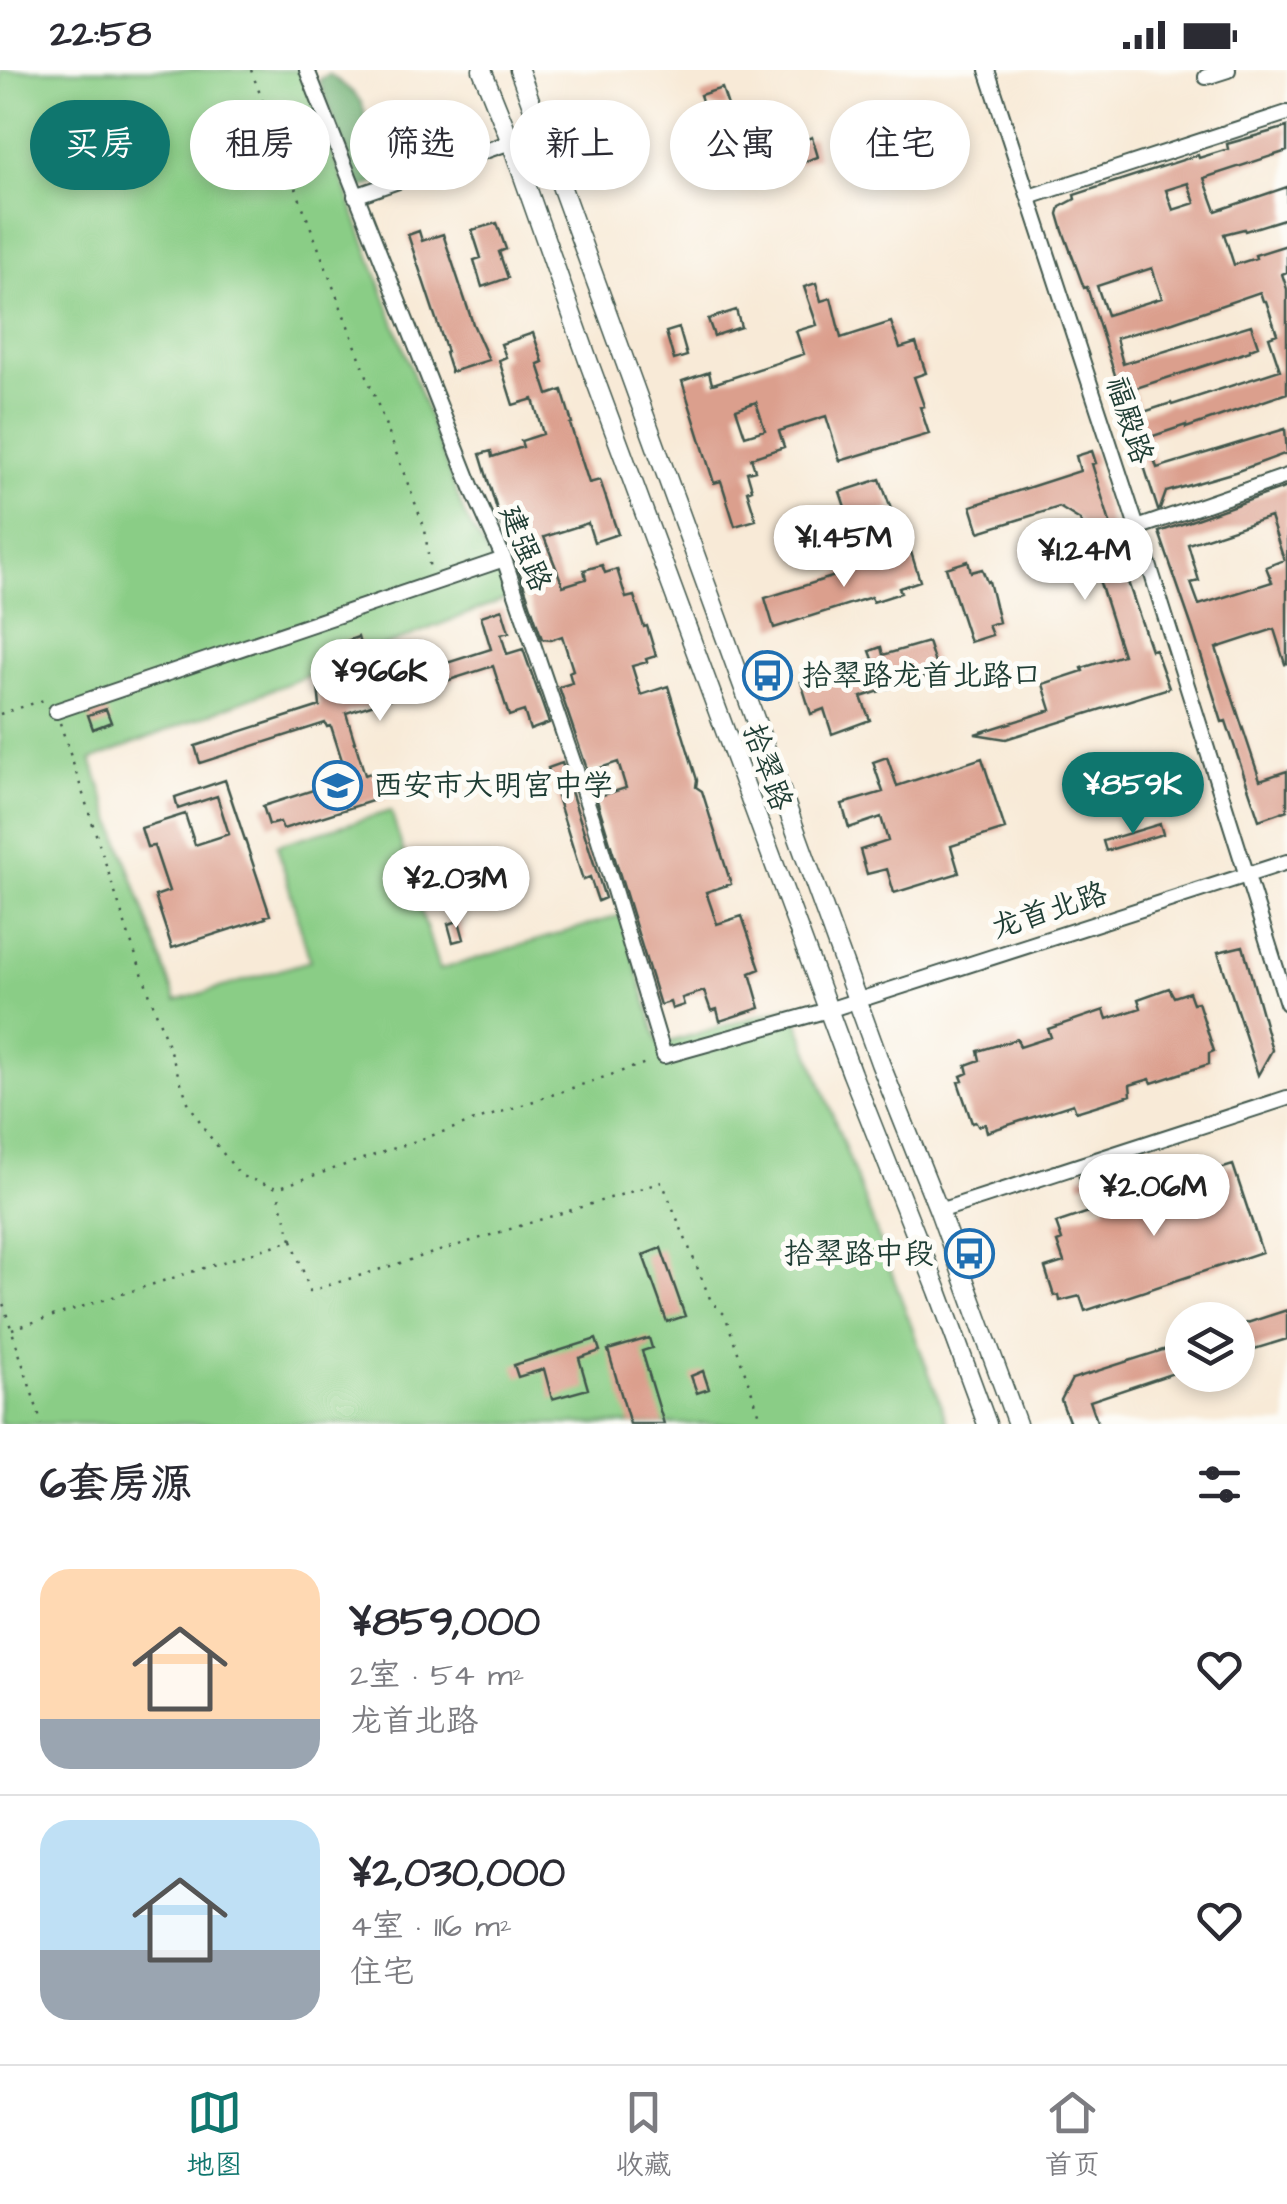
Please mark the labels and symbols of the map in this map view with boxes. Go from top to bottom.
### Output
street label: 福殿路 [1095,371,1163,470]
street label: 建强路 [489,499,561,598]
pin: ¥1.45M [763,505,925,590]
pin: ¥1.24M [1004,518,1166,603]
pin: ¥966K [310,639,450,724]
bus stop icon: 拾翠路龙首北路口 [741,649,793,701]
place label: 拾翠路龙首北路口 [802,655,1042,697]
street label: 拾翠路 [732,718,802,817]
pin: ¥859K [1063,752,1203,837]
school or university icon: 西安市大明宫中学 [312,759,364,811]
place label: 西安市大明宫中学 [373,765,613,807]
pin: ¥2.03M [375,846,537,931]
street label: 龙首北路 [986,872,1113,949]
pin: ¥2.06M [1073,1154,1235,1239]
bus stop icon: 拾翠路中段 [943,1227,995,1279]
place label: 拾翠路中段 [784,1233,934,1275]

